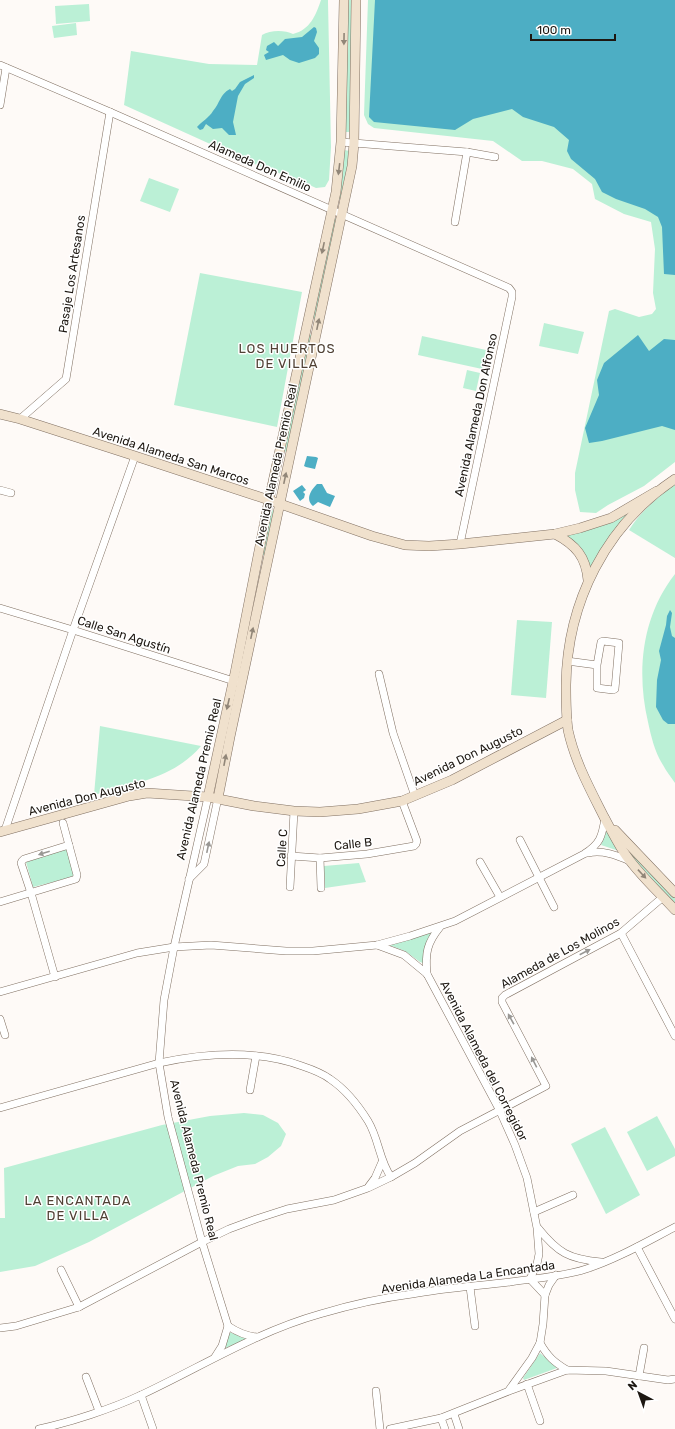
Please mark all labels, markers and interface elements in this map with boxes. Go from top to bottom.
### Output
scale bar [531,16,615,42]
text: 100 m [537,23,571,37]
one-way arrow [341,33,347,46]
street label: Alameda Don Emilio [207,137,313,195]
one-way arrow [336,163,342,175]
street label: Pasaje Los Artesanos [56,214,88,334]
one-way arrow [320,242,326,254]
one-way arrow [316,318,322,330]
street label: Avenida Alameda Don Alfonso [452,332,500,498]
district label: LOS HUERTOS DE VILLA [238,341,336,371]
street label: Avenida Alameda Premio Real [252,383,300,547]
street label: Avenida Alameda San Marcos [91,424,251,488]
one-way arrow [283,472,289,485]
street label: Calle San Agustín [76,613,172,657]
one-way arrow [250,627,256,639]
street label: Avenida Alameda Premio Real [174,697,224,861]
one-way arrow [225,698,231,710]
street label: Avenida Don Augusto [411,723,525,789]
one-way arrow [223,754,229,766]
street label: Avenida Don Augusto [27,776,147,818]
street label: Calle C [274,829,290,867]
street label: Calle B [333,835,373,853]
one-way arrow [205,841,211,853]
one-way arrow [38,850,50,856]
one-way arrow [637,869,646,879]
street label: Alameda de Los Molinos [498,914,622,992]
one-way arrow [579,949,591,956]
street label: Avenida Alameda del Corregidor [437,979,531,1144]
one-way arrow [507,1013,514,1025]
one-way arrow [531,1056,537,1068]
street label: Avenida Alameda Premio Real [167,1078,221,1242]
district label: LA ENCANTADA DE VILLA [25,1193,131,1223]
street label: Avenida Alameda La Encantada [380,1258,556,1296]
north arrow [619,1373,659,1413]
text: N [626,1378,640,1393]

